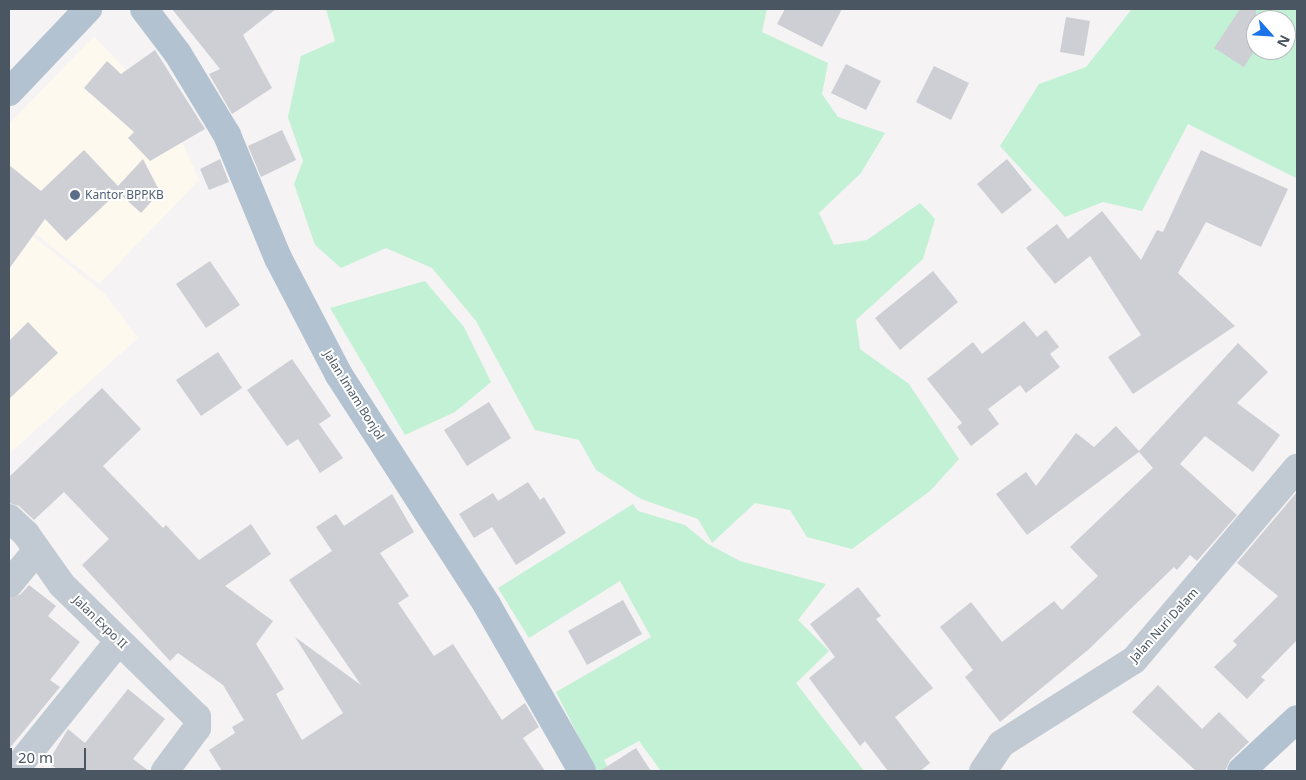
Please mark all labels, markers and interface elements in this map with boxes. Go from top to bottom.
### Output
north arrow [1246,10,1296,60]
text: N [1273,32,1295,51]
place label: Kantor BPPKB [85,188,164,202]
marker: Kantor BPPKB [69,189,81,201]
street label: Jalan Imam Bonjol [321,348,387,442]
street label: Jalan Nuri Dalam [1127,585,1201,665]
street label: Jalan Expo II [70,593,130,651]
scale bar [12,738,89,770]
text: 20 m [18,747,53,767]

